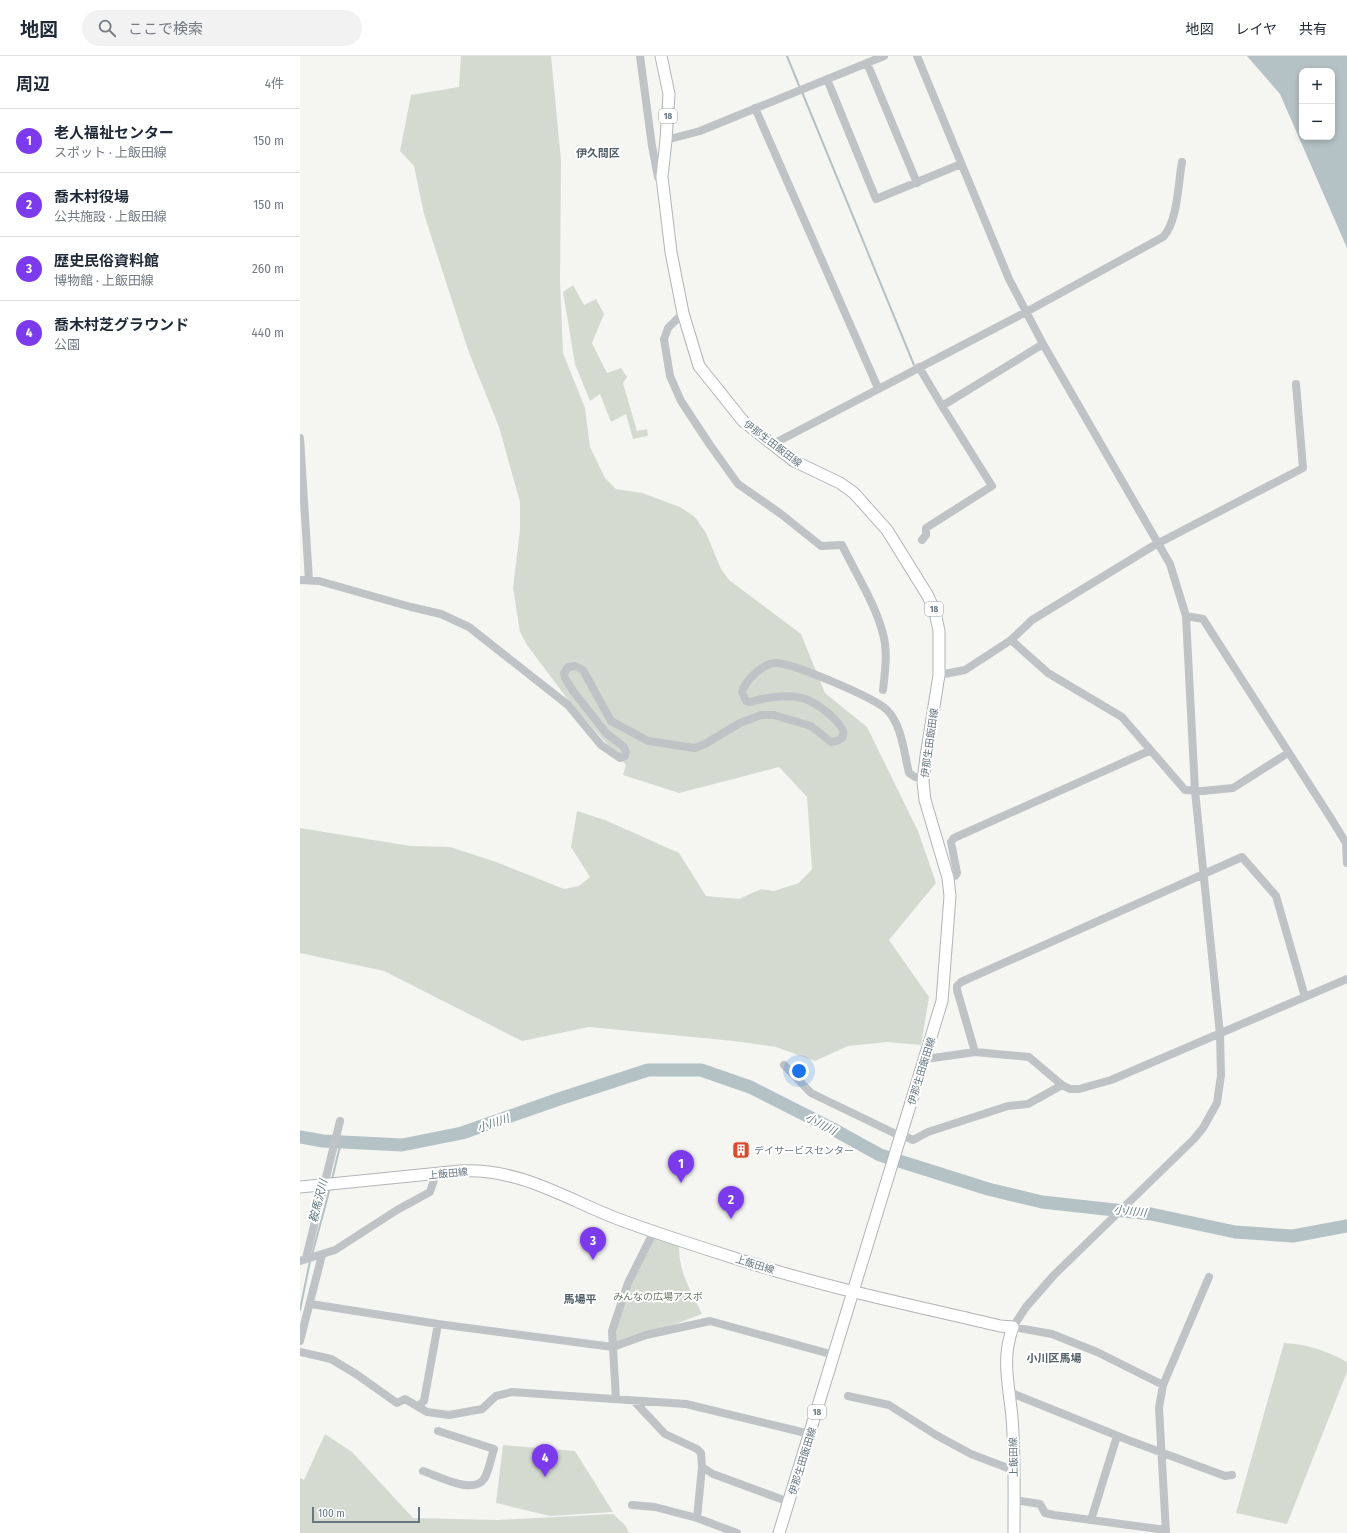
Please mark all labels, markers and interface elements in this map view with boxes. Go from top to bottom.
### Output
search box [82,10,362,46]
icon: search [96,17,118,39]
text: 地図 [20,18,58,41]
text: ここで検索 [128,20,203,38]
text: 地図 [1185,21,1213,38]
text: レイヤ [1235,21,1277,38]
text: 共有 [1299,21,1327,38]
map controls [1299,68,1335,140]
button: + [1299,68,1335,104]
text: 周辺 [16,74,50,95]
text: 4件 [265,76,284,91]
button: − [1299,104,1335,140]
road number: 18 [659,109,677,123]
text: 老人福祉センター [54,124,174,142]
text: 1 [26,133,32,148]
text: 150 m [253,133,284,148]
text: スポット · 上飯田線 [54,145,167,160]
district label: 伊久間区 [576,147,620,160]
text: 喬木村役場 [54,188,129,206]
text: 2 [26,197,32,212]
text: 150 m [253,197,284,212]
text: 公共施設 · 上飯田線 [54,209,167,224]
text: 歴史民俗資料館 [54,252,159,270]
text: 3 [26,261,32,276]
text: 260 m [252,261,284,276]
text: 博物館 · 上飯田線 [54,273,154,288]
text: 喬木村芝グラウンド [54,316,189,334]
text: 4 [26,325,32,340]
text: 440 m [252,325,284,340]
text: 公園 [54,337,80,352]
street label: 伊那生田飯田線 [741,418,804,470]
road number: 18 [925,602,943,616]
street label: 伊那生田飯田線 [919,708,941,779]
street label: 伊那生田飯田線 [906,1036,938,1107]
your location [789,1061,809,1081]
water label: 小川川 [803,1111,839,1138]
water label: 小川川 [475,1112,512,1135]
building icon: デイサービスセンター [731,1140,751,1160]
place label: デイサービスセンター [754,1145,854,1157]
pin: 1 [668,1150,694,1183]
street label: 上飯田線 [428,1166,469,1182]
water label: 鞍馬沢川 [307,1177,330,1224]
pin: 2 [718,1186,744,1219]
water label: 小川川 [1113,1203,1148,1220]
pin: 3 [580,1227,606,1260]
street label: 上飯田線 [734,1253,776,1277]
park label: みんなの広場アスボ [613,1291,703,1303]
district label: 馬場平 [564,1293,597,1306]
district label: 小川区馬場 [1027,1352,1082,1365]
road number: 18 [808,1405,826,1419]
street label: 伊那生田飯田線 [787,1426,819,1497]
street label: 上飯田線 [1008,1437,1020,1477]
pin: 4 [532,1444,558,1477]
scale bar [312,1505,420,1524]
text: 100 m [318,1507,345,1520]

